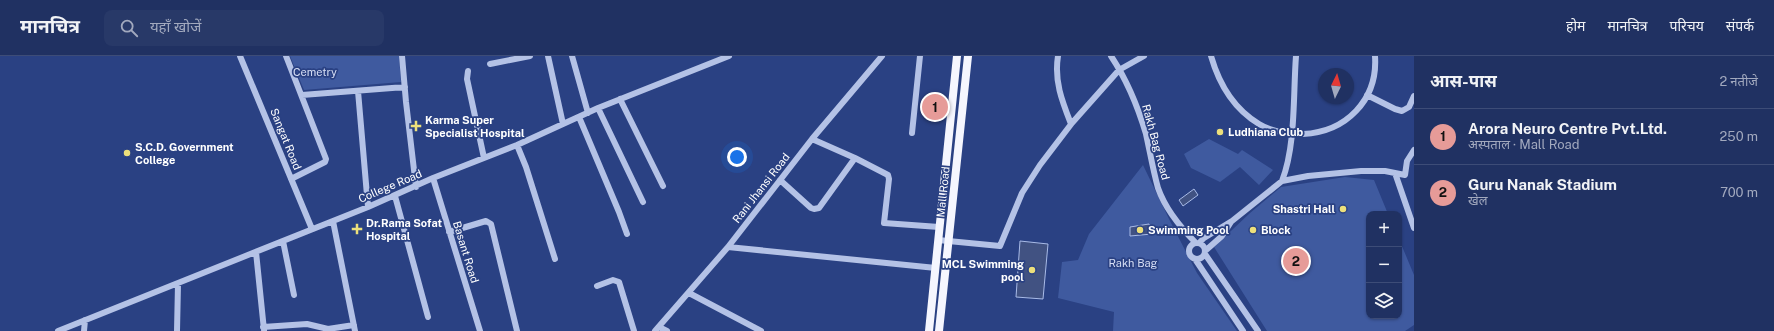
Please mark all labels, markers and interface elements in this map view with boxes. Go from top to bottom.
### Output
search box [104,10,384,46]
text: मानचित्र [20,15,80,37]
icon: search [118,17,140,39]
text: यहाँ खोजें [150,18,201,35]
text: होम [1566,18,1585,34]
text: मानचित्र [1607,18,1648,34]
text: परिचय [1670,18,1704,34]
text: संपर्क [1726,18,1754,34]
park label: Cemetry [293,66,337,78]
north arrow [1318,68,1354,104]
text: आस-पास [1430,71,1497,91]
text: 2 नतीजे [1719,74,1758,89]
pin: 1 [922,92,948,122]
street label: Rakh Bag Road [1140,103,1172,181]
street label: Sangat Road [268,106,304,172]
place label: Karma Super Specialist Hospital [425,114,525,139]
marker: Karma Super Specialist Hospital [410,120,422,132]
text: Arora Neuro Centre Pvt.Ltd. [1468,120,1667,137]
place label: Ludhiana Club [1228,126,1304,138]
marker: Ludhiana Club [1215,127,1225,137]
text: 1 [1440,129,1446,144]
text: 250 m [1720,129,1758,144]
text: अस्पताल · Mall Road [1468,137,1579,152]
place label: S.C.D. Government College [135,141,234,166]
your location [727,147,747,167]
marker: S.C.D. Government College [122,148,132,158]
street label: Rani Jhansi Road [730,151,792,225]
street label: Mall Road [934,166,952,218]
street label: College Road [356,167,424,205]
text: Guru Nanak Stadium [1468,176,1617,193]
text: 2 [1439,185,1447,200]
text: 700 m [1720,185,1758,200]
text: खेल [1468,193,1487,208]
place label: Shastri Hall [1273,203,1335,215]
marker: Shastri Hall [1338,204,1348,214]
map controls [1366,211,1402,319]
button: + [1366,211,1402,247]
place label: Dr.Rama Sofat Hospital [366,217,442,242]
street label: Basant Road [451,220,481,284]
marker: Dr.Rama Sofat Hospital [351,223,363,235]
place label: Swimming Pool [1148,224,1230,236]
place label: Block [1261,224,1291,236]
marker: Swimming Pool [1135,225,1145,235]
marker: Block [1248,225,1258,235]
pin: 2 [1283,246,1309,276]
button: − [1366,247,1402,283]
park label: Rakh Bag [1109,257,1158,269]
place label: MCL Swimming pool [942,258,1024,283]
marker: MCL Swimming pool [1027,265,1037,275]
button: layers [1366,283,1402,319]

